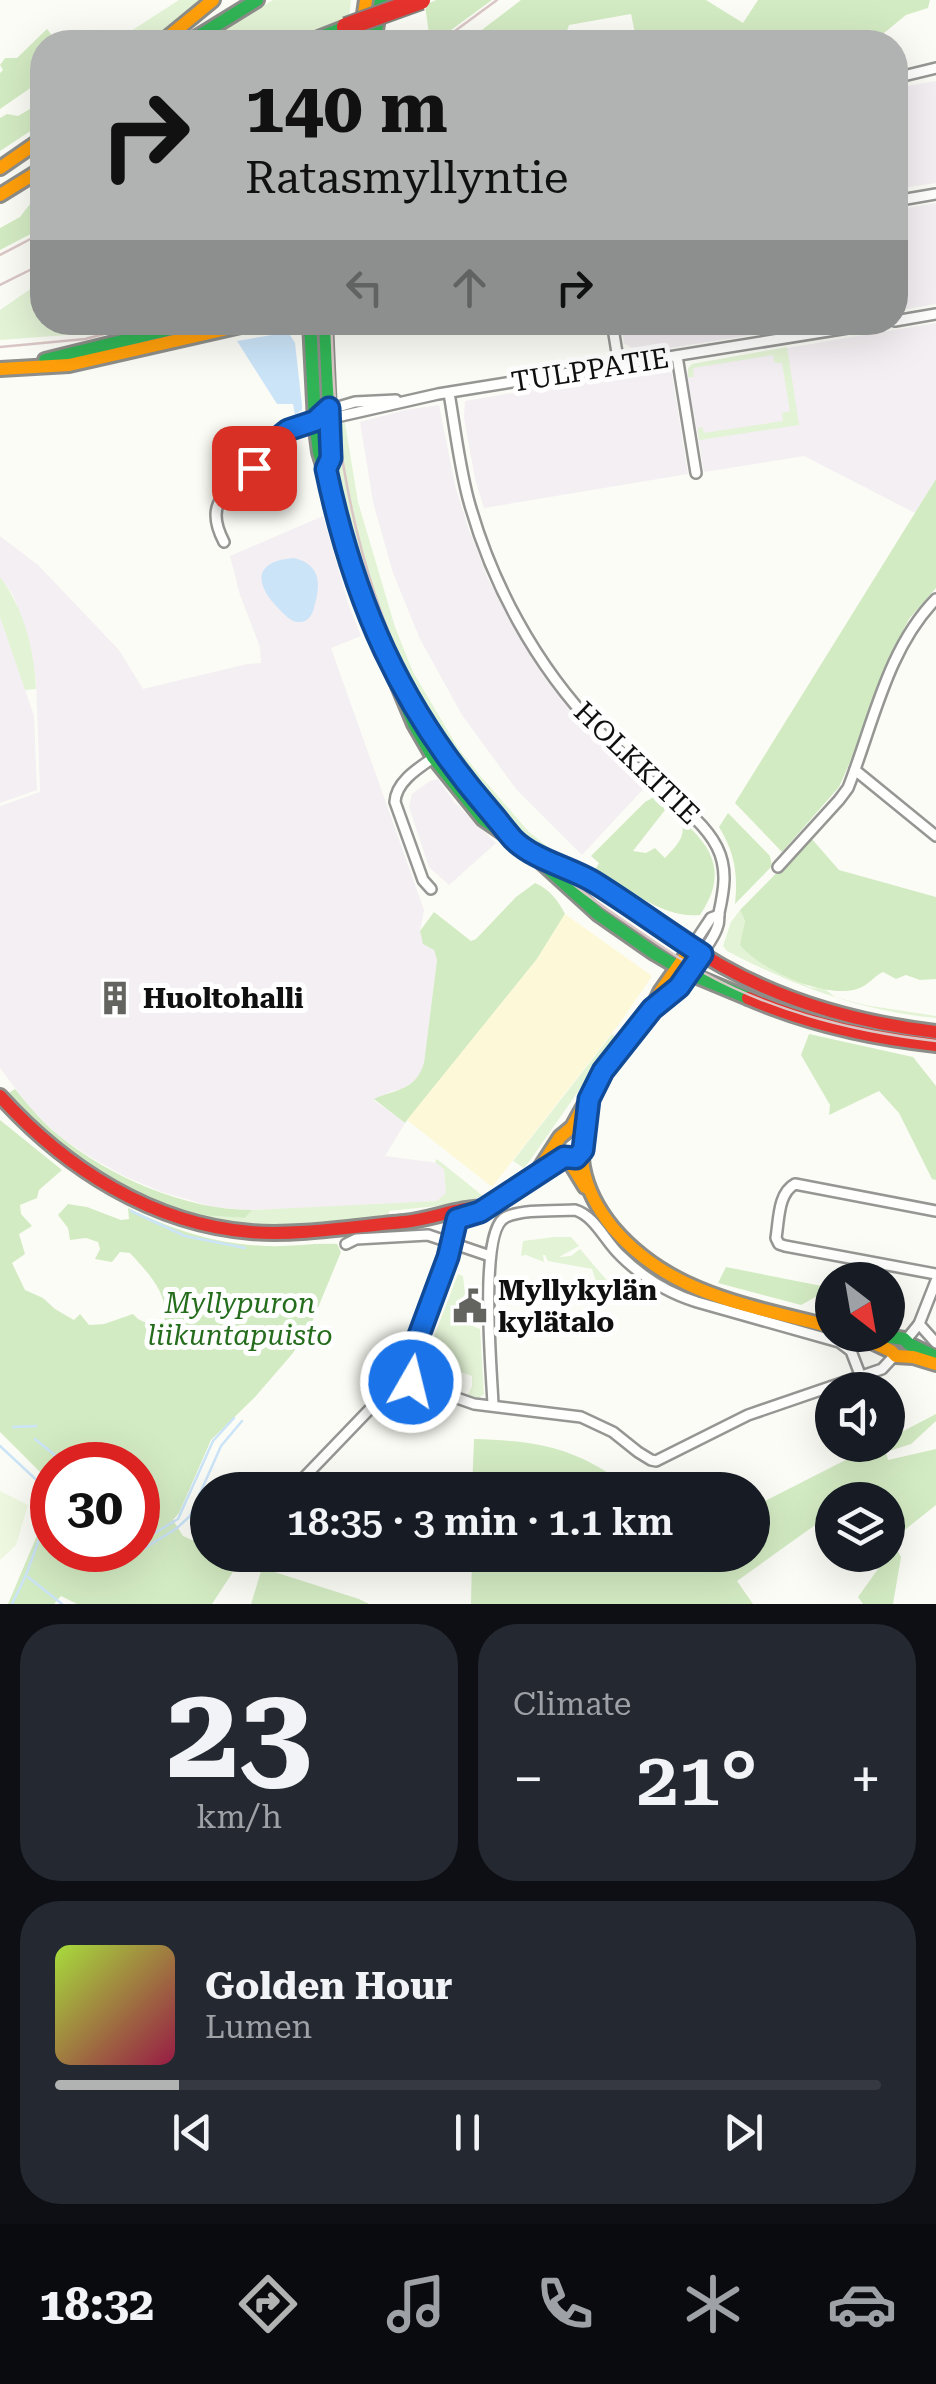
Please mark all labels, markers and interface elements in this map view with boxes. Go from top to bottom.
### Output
text: 140 m [245,67,448,149]
icon: right [80,70,210,200]
text: Ratasmyllyntie [245,151,569,204]
icon: left [337,260,392,315]
icon: ahead [442,260,497,315]
icon: right [547,260,602,315]
street label: TULPPATIE [509,341,671,399]
pin [212,426,297,511]
icon: arrive [227,441,282,496]
street label: HOLKKITIE [568,695,706,831]
building icon: Huoltohalli [96,979,134,1017]
place label: Huoltohalli [143,982,304,1015]
north arrow [815,1262,905,1352]
map controls [815,1262,905,1572]
place label: Myllykylän kylätalo [498,1274,657,1339]
park label: Myllypuron liikuntapuisto [147,1287,333,1352]
public building icon: Myllykylän kylätalo [451,1287,489,1325]
position arrow [359,1330,463,1434]
button: sound [815,1372,905,1462]
speed limit sign: 30 [30,1442,160,1572]
button: layers [815,1482,905,1572]
text: 18:35 · 3 min · 1.1 km [287,1500,673,1544]
text: 23 [166,1656,312,1809]
text: Climate [513,1685,631,1723]
text: 21° [636,1735,758,1823]
text: − [513,1747,544,1811]
text: + [850,1747,881,1811]
text: km/h [196,1798,282,1836]
text: Golden Hour [205,1964,453,2008]
text: Lumen [205,2008,312,2046]
icon: previous [165,2105,220,2160]
icon: pause [440,2105,495,2160]
icon: next [716,2105,771,2160]
icon: directions [233,2269,303,2339]
icon: music [381,2269,451,2339]
icon: phone [530,2269,600,2339]
icon: climate [678,2269,748,2339]
icon: car [827,2269,897,2339]
text: 18:32 [39,2278,154,2331]

